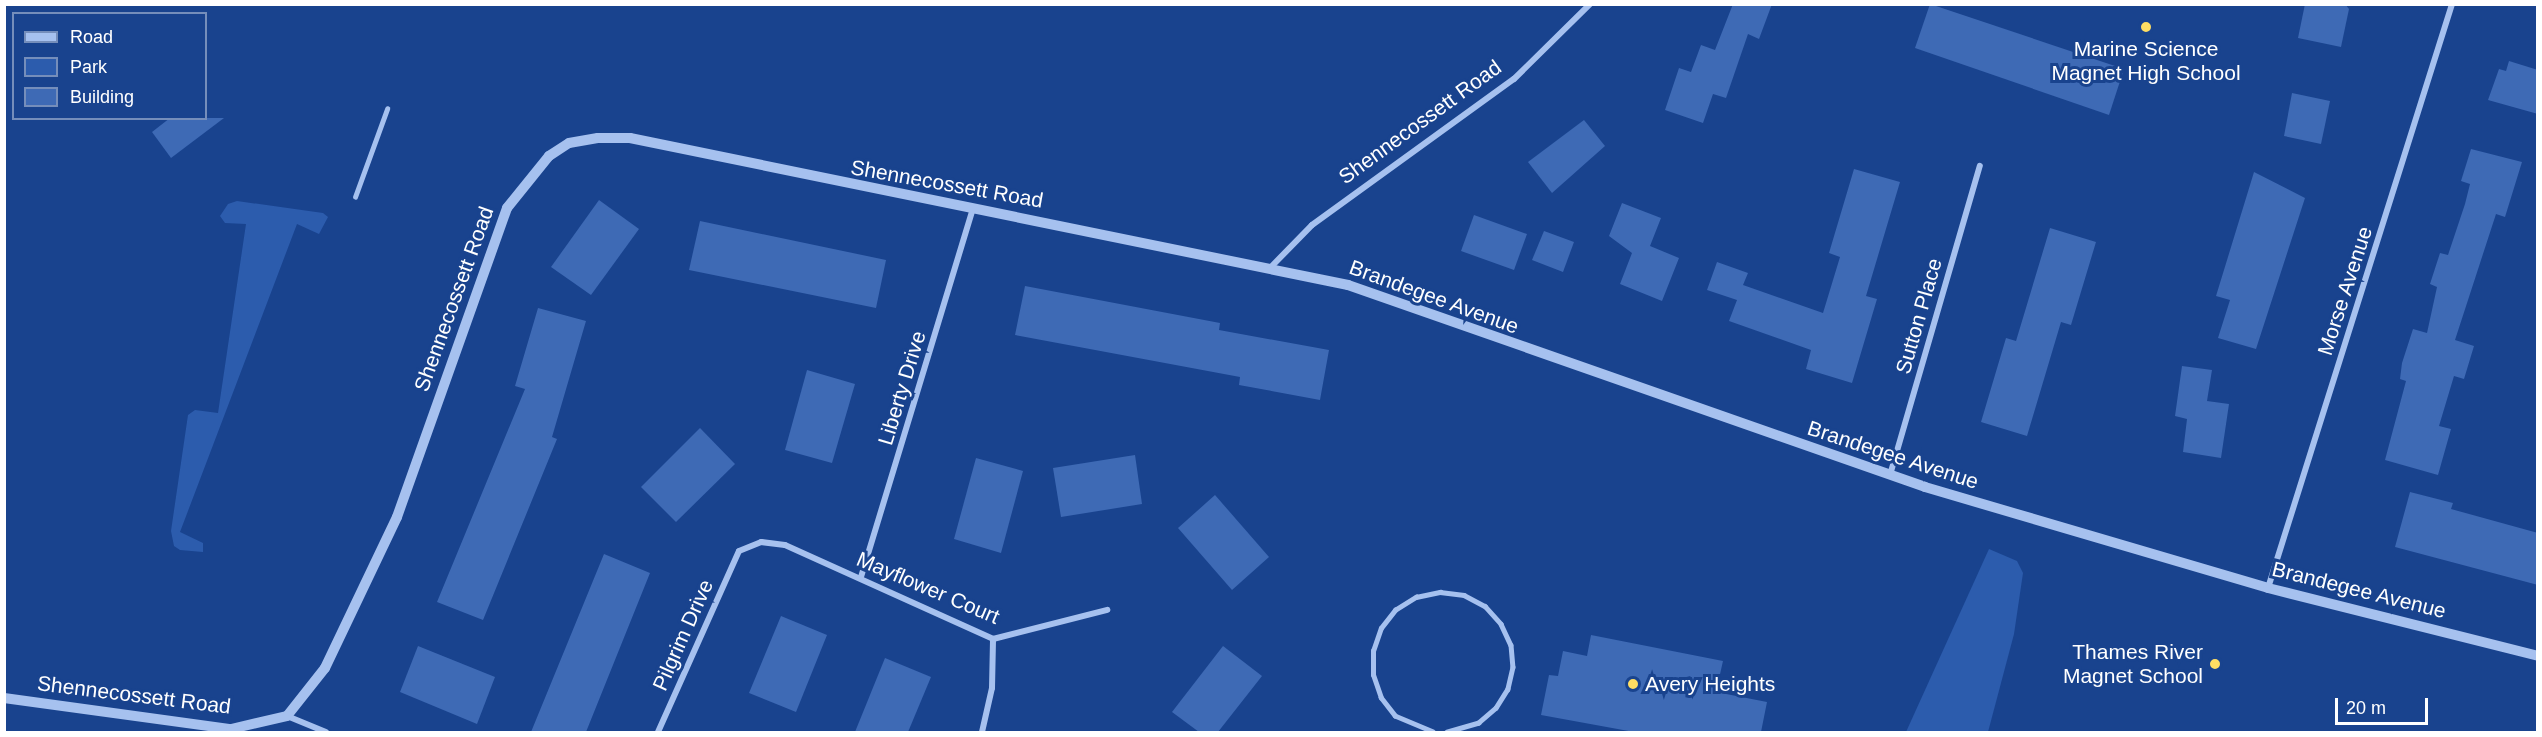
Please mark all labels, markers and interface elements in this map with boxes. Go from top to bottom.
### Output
legend [12,12,207,120]
marker: Marine Science Magnet High School [2139,20,2153,34]
text: Road [70,27,113,47]
place label: Marine Science Magnet High School [2051,36,2241,86]
street label: Shennecossett Road [1334,55,1506,189]
text: Park [70,57,107,77]
text: Building [70,87,134,107]
street label: Shennecossett Road [849,155,1045,213]
street label: Shennecossett Road [409,203,499,395]
street label: Morse Avenue [2312,223,2378,359]
street label: Brandegee Avenue [1345,254,1523,340]
street label: Sutton Place [1890,255,1948,377]
street label: Liberty Drive [873,328,931,448]
street label: Brandegee Avenue [1804,415,1982,495]
street label: Mayflower Court [853,547,1003,629]
street label: Brandegee Avenue [2269,556,2449,624]
street label: Pilgrim Drive [647,576,719,694]
place label: Thames River Magnet School [2063,639,2203,689]
marker: Thames River Magnet School [2208,657,2222,671]
street label: Shennecossett Road [36,671,232,719]
place label: Avery Heights [1645,671,1775,697]
marker: Avery Heights [1626,677,1640,691]
scale bar [2338,686,2431,724]
text: 20 m [2346,698,2386,718]

